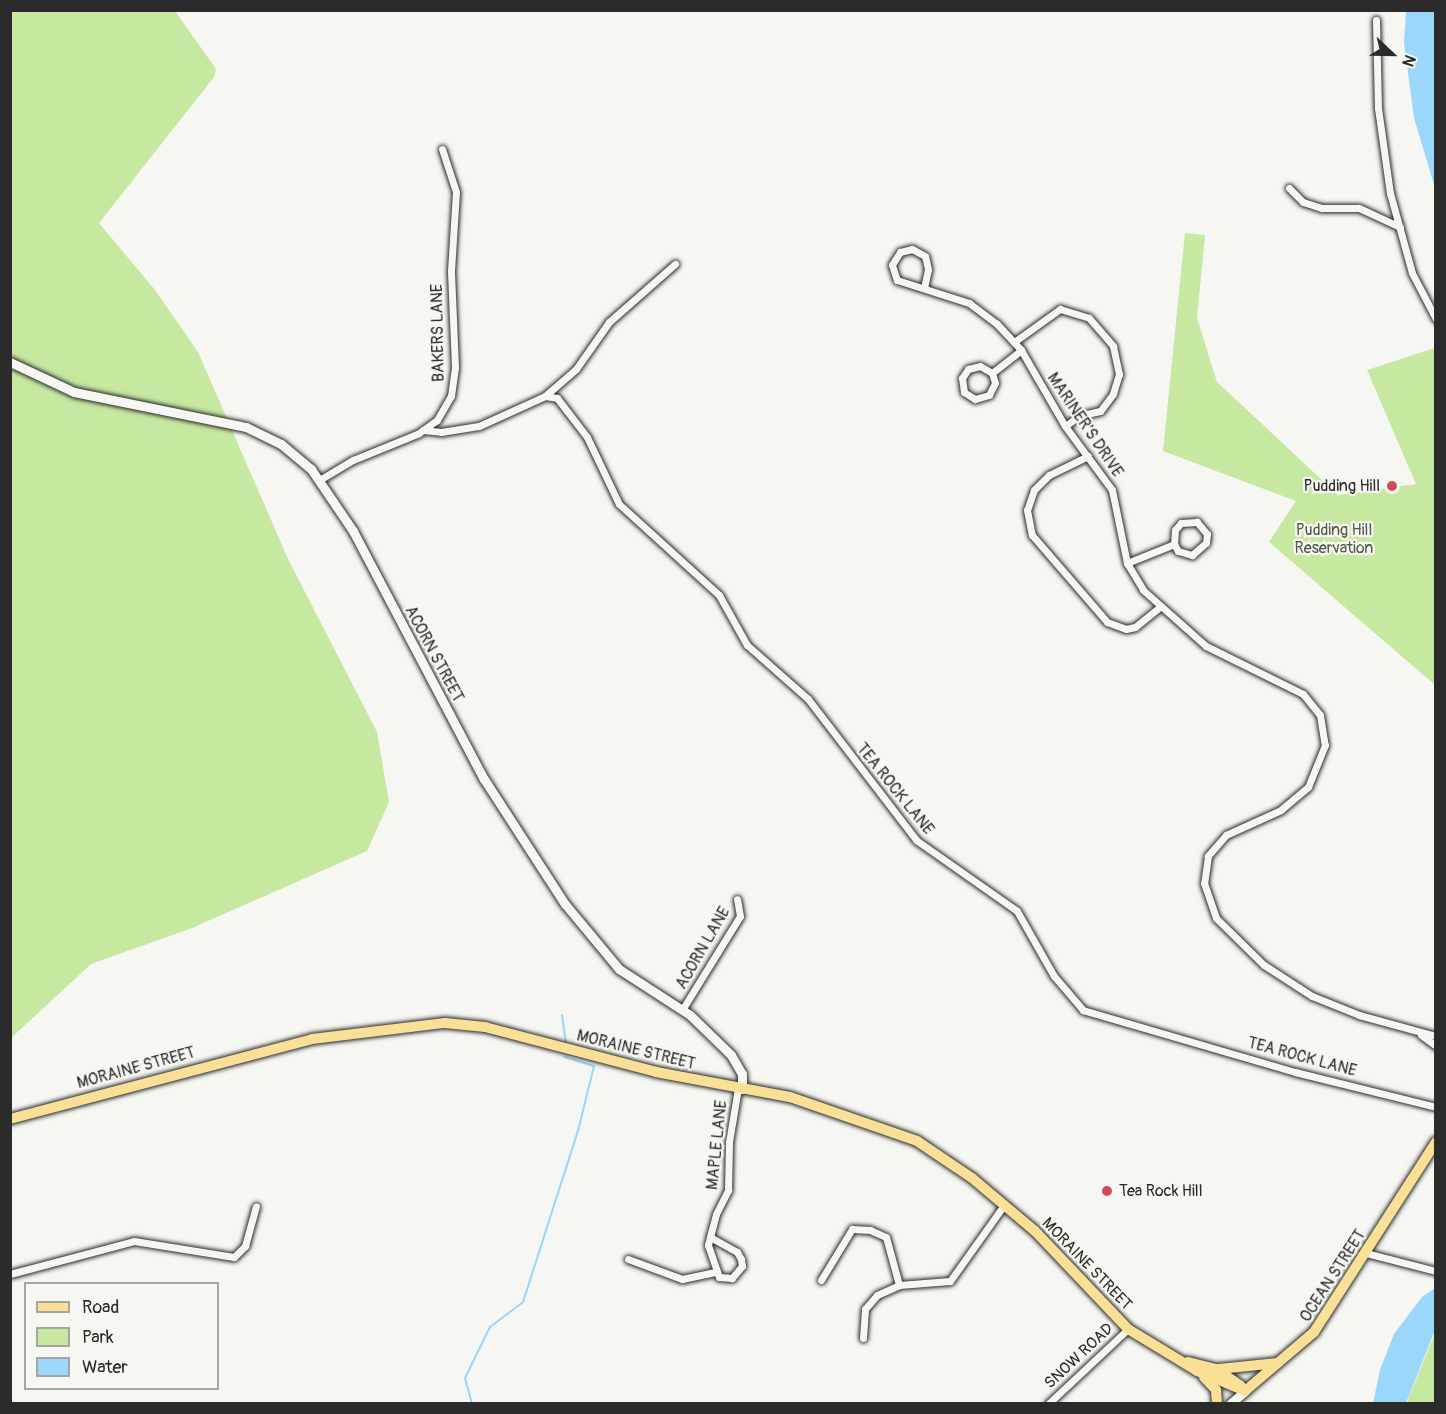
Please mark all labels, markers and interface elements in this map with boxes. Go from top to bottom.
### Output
north arrow [1362,24,1422,84]
text: N [1397,52,1420,70]
street label: BAKERS LANE [428,284,448,382]
street label: MARINER'S DRIVE [1043,369,1127,481]
place label: Pudding Hill [1304,476,1380,496]
marker: Pudding Hill [1385,479,1399,493]
park label: Pudding Hill Reservation [1295,520,1373,558]
street label: ACORN STREET [401,603,467,705]
street label: TEA ROCK LANE [852,739,938,839]
street label: ACORN LANE [672,903,734,993]
street label: MORAINE STREET [575,1026,697,1074]
street label: TEA ROCK LANE [1245,1033,1359,1081]
street label: MORAINE STREET [75,1043,197,1093]
street label: MAPLE LANE [703,1099,731,1191]
place label: Tea Rock Hill [1119,1181,1202,1201]
marker: Tea Rock Hill [1100,1184,1114,1198]
street label: MORAINE STREET [1038,1214,1136,1314]
street label: OCEAN STREET [1296,1226,1370,1326]
legend [24,1282,219,1390]
text: Road [82,1296,119,1319]
street label: SNOW ROAD [1041,1319,1117,1393]
text: Park [82,1326,114,1349]
text: Water [82,1356,128,1379]

